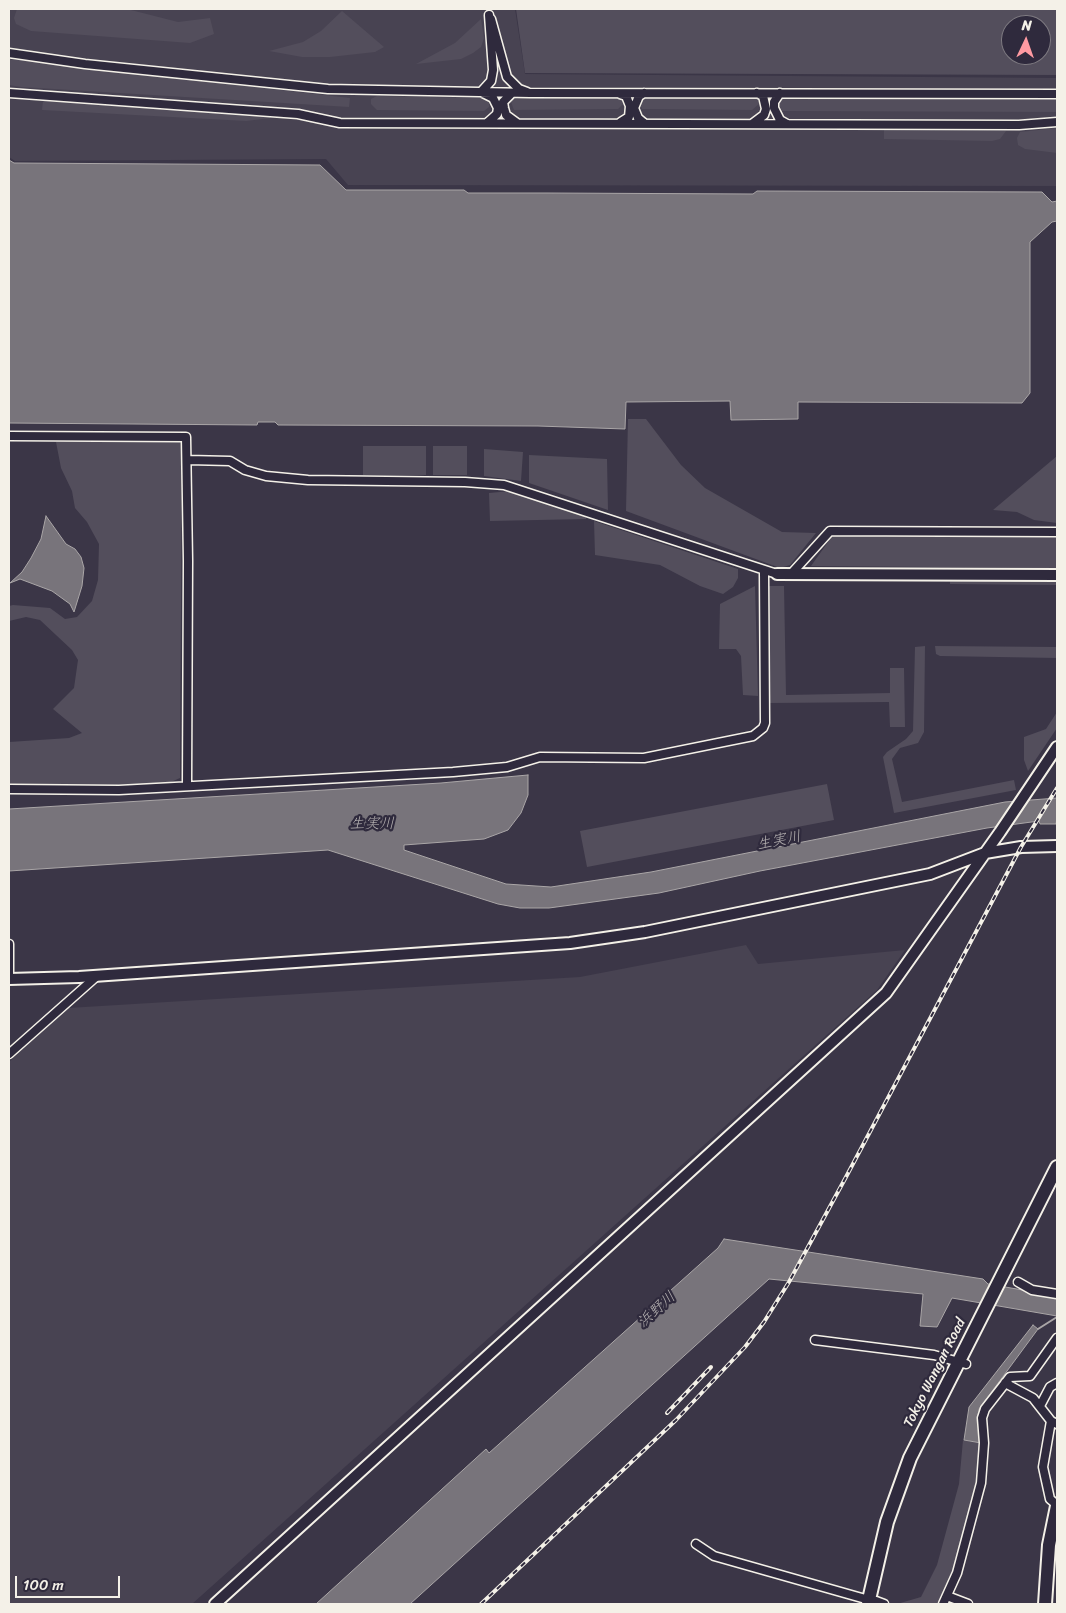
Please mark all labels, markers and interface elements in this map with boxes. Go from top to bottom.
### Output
text: N [1021,13,1032,38]
north arrow [1001,15,1051,65]
water label: 生実川 [350,815,394,833]
water label: 生実川 [755,828,803,854]
water label: 浜野川 [634,1288,680,1332]
street label: Tokyo Wangan Road [900,1316,970,1430]
scale bar [18,1566,122,1598]
text: 100 m [23,1572,64,1598]

